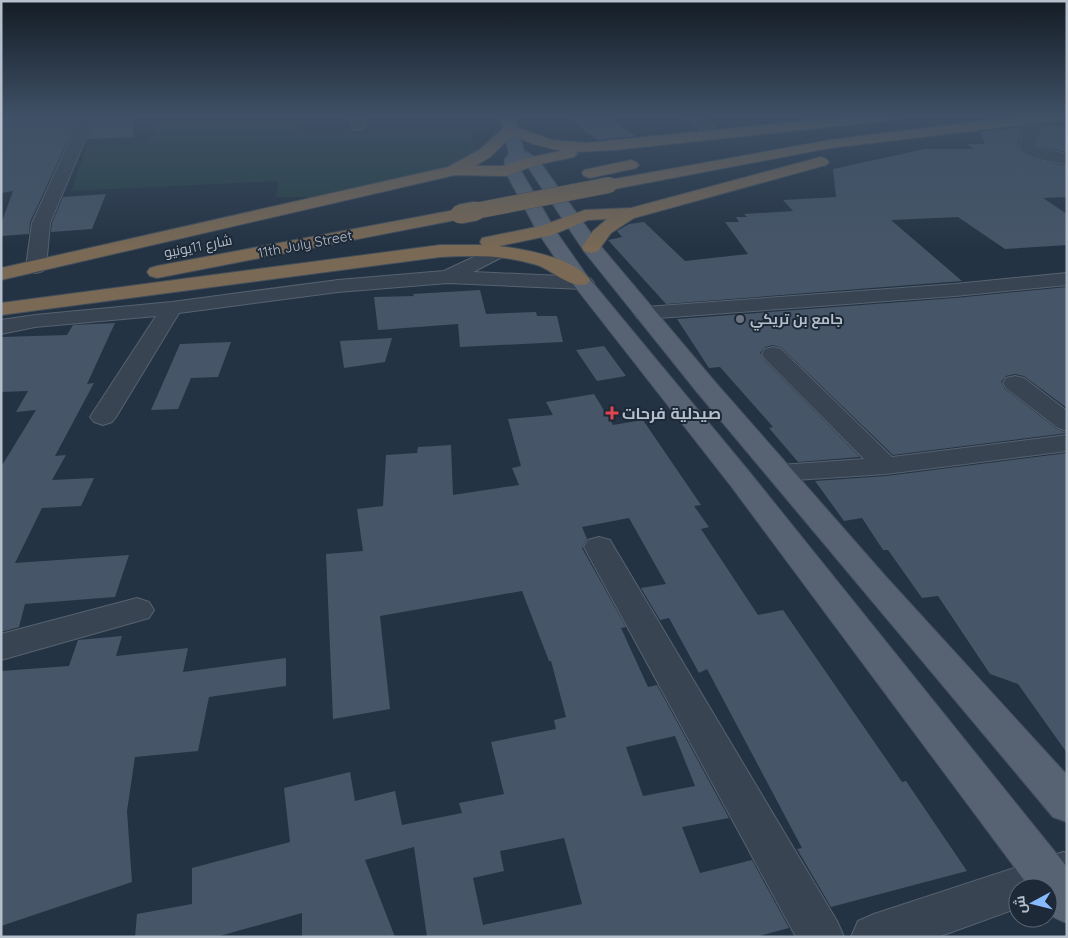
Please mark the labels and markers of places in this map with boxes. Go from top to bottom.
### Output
place label: جامع بن تريكي [750,310,843,331]
marker: جامع بن تريكي [734,313,746,325]
place label: صيدلية فرحات [622,403,721,423]
marker: صيدلية فرحات [606,407,618,419]

